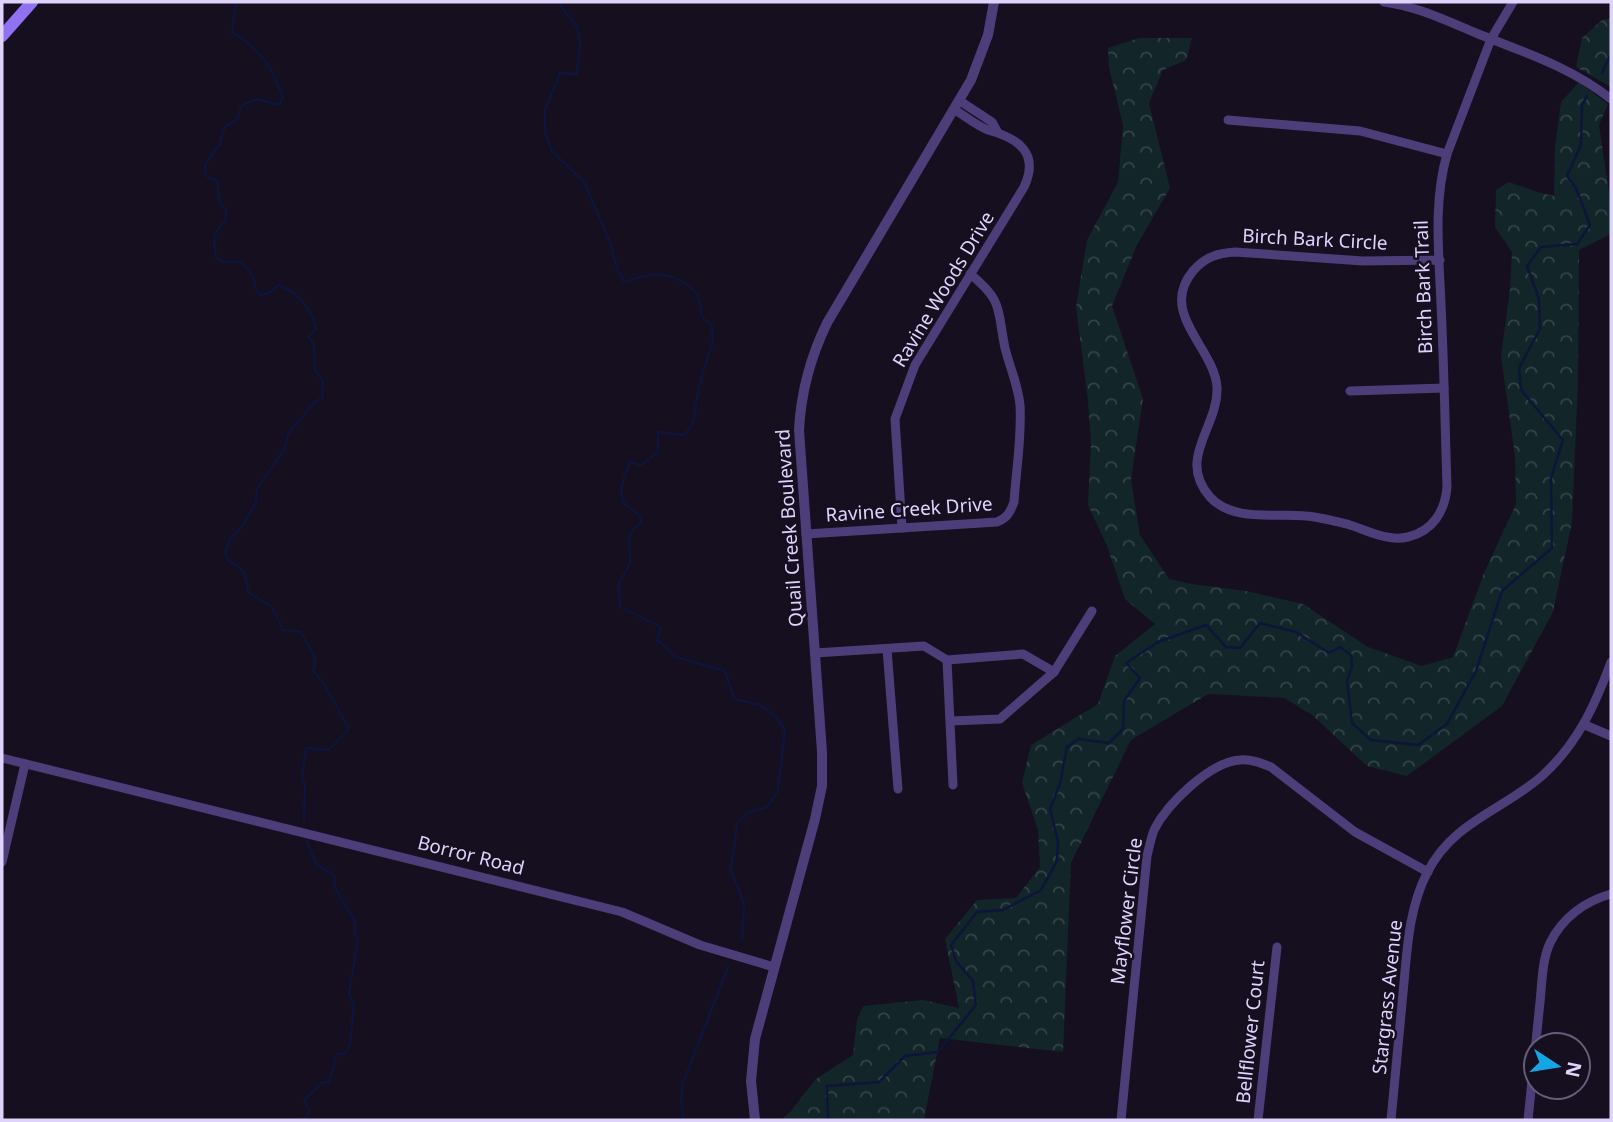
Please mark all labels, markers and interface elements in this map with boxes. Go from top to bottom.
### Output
street label: Ravine Woods Drive [886,206,1000,372]
street label: Birch Bark Trail [1408,220,1438,354]
street label: Birch Bark Circle [1242,222,1388,256]
street label: Quail Creek Boulevard [769,428,809,628]
street label: Ravine Creek Drive [825,490,993,528]
street label: Borror Road [415,829,527,881]
street label: Mayflower Circle [1104,836,1148,986]
street label: Stargrass Avenue [1366,918,1408,1076]
street label: Bellflower Court [1230,959,1270,1105]
north arrow [1522,1031,1592,1101]
text: N [1559,1059,1588,1080]

